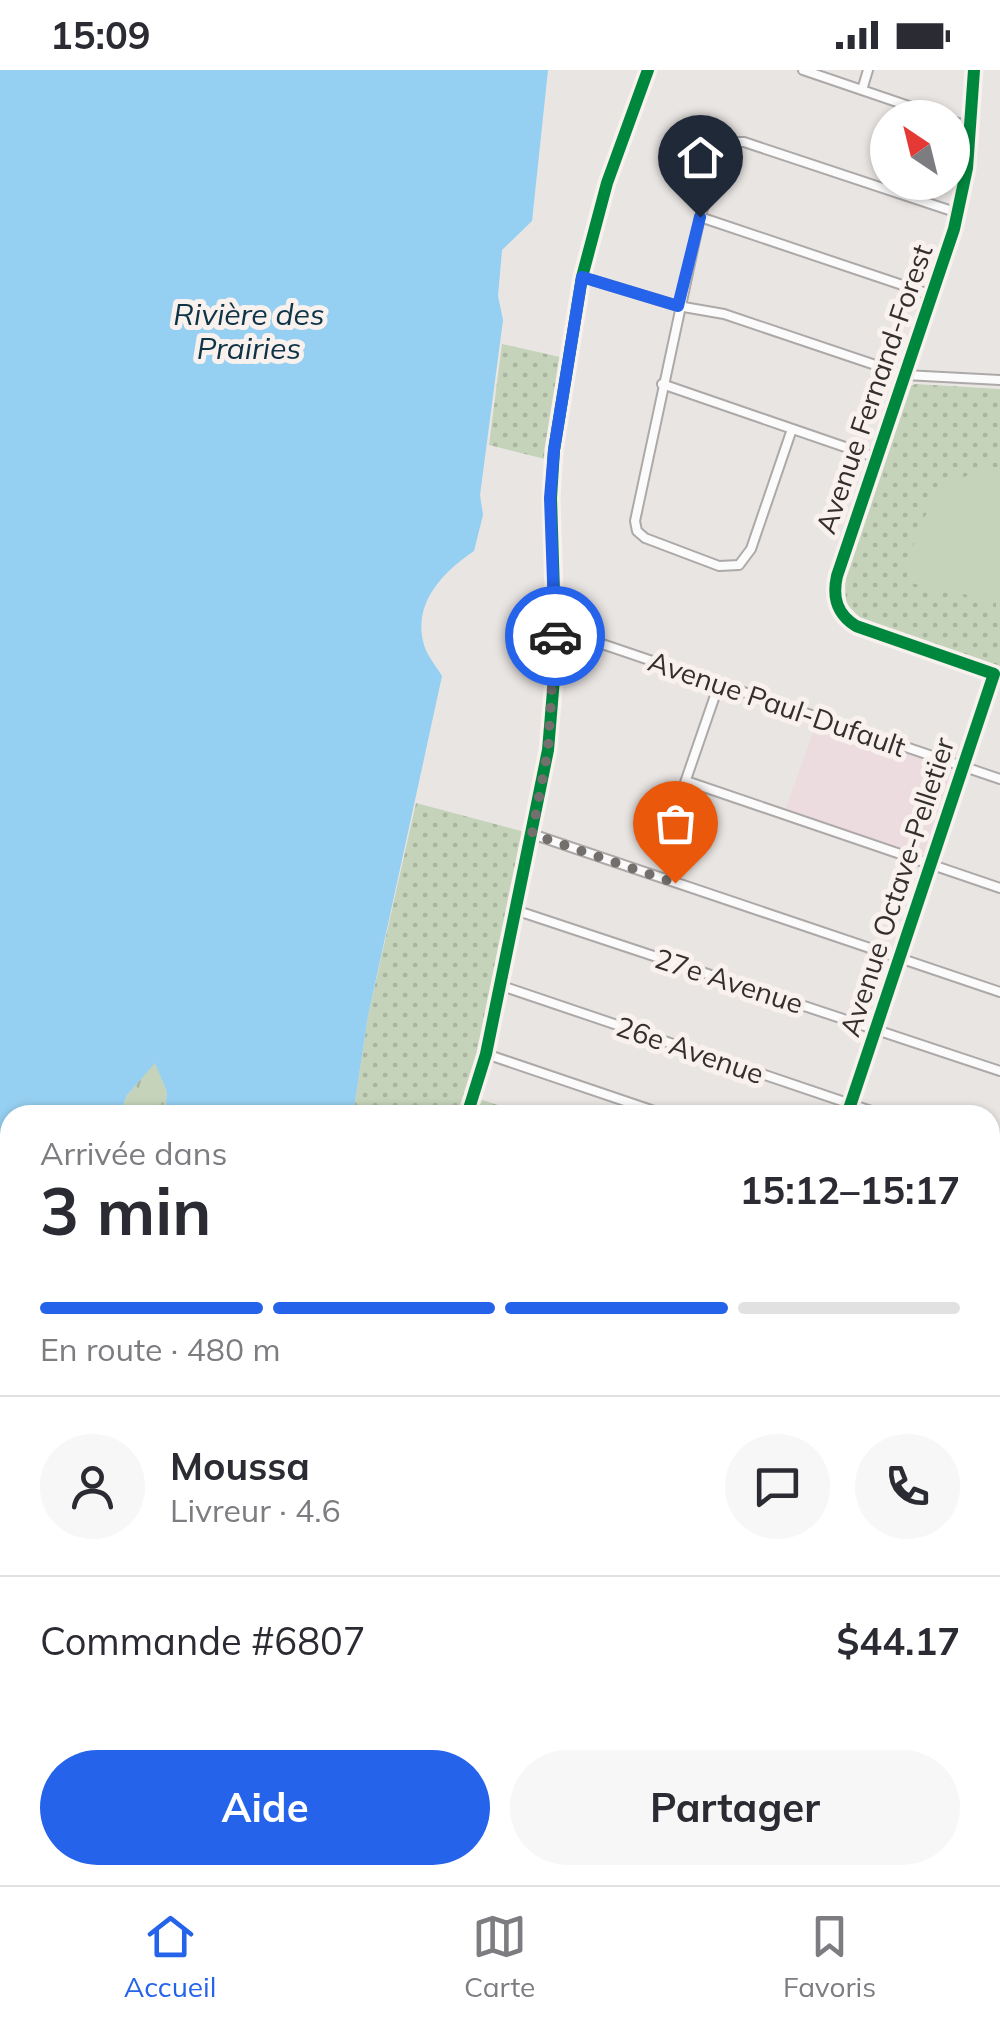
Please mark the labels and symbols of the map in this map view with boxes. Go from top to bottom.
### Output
north arrow [870,100,970,200]
pin [658,115,743,218]
street label: Avenue Fernand-Forest [808,239,940,538]
water label: Rivière des Prairies [173,295,325,367]
courier [505,586,605,686]
street label: Avenue Paul-Dufault [644,643,911,764]
street label: Avenue Octave-Pelletier [832,732,962,1041]
pin [633,781,718,884]
street label: 27e Avenue [651,940,808,1021]
street label: 26e Avenue [612,1008,769,1091]

